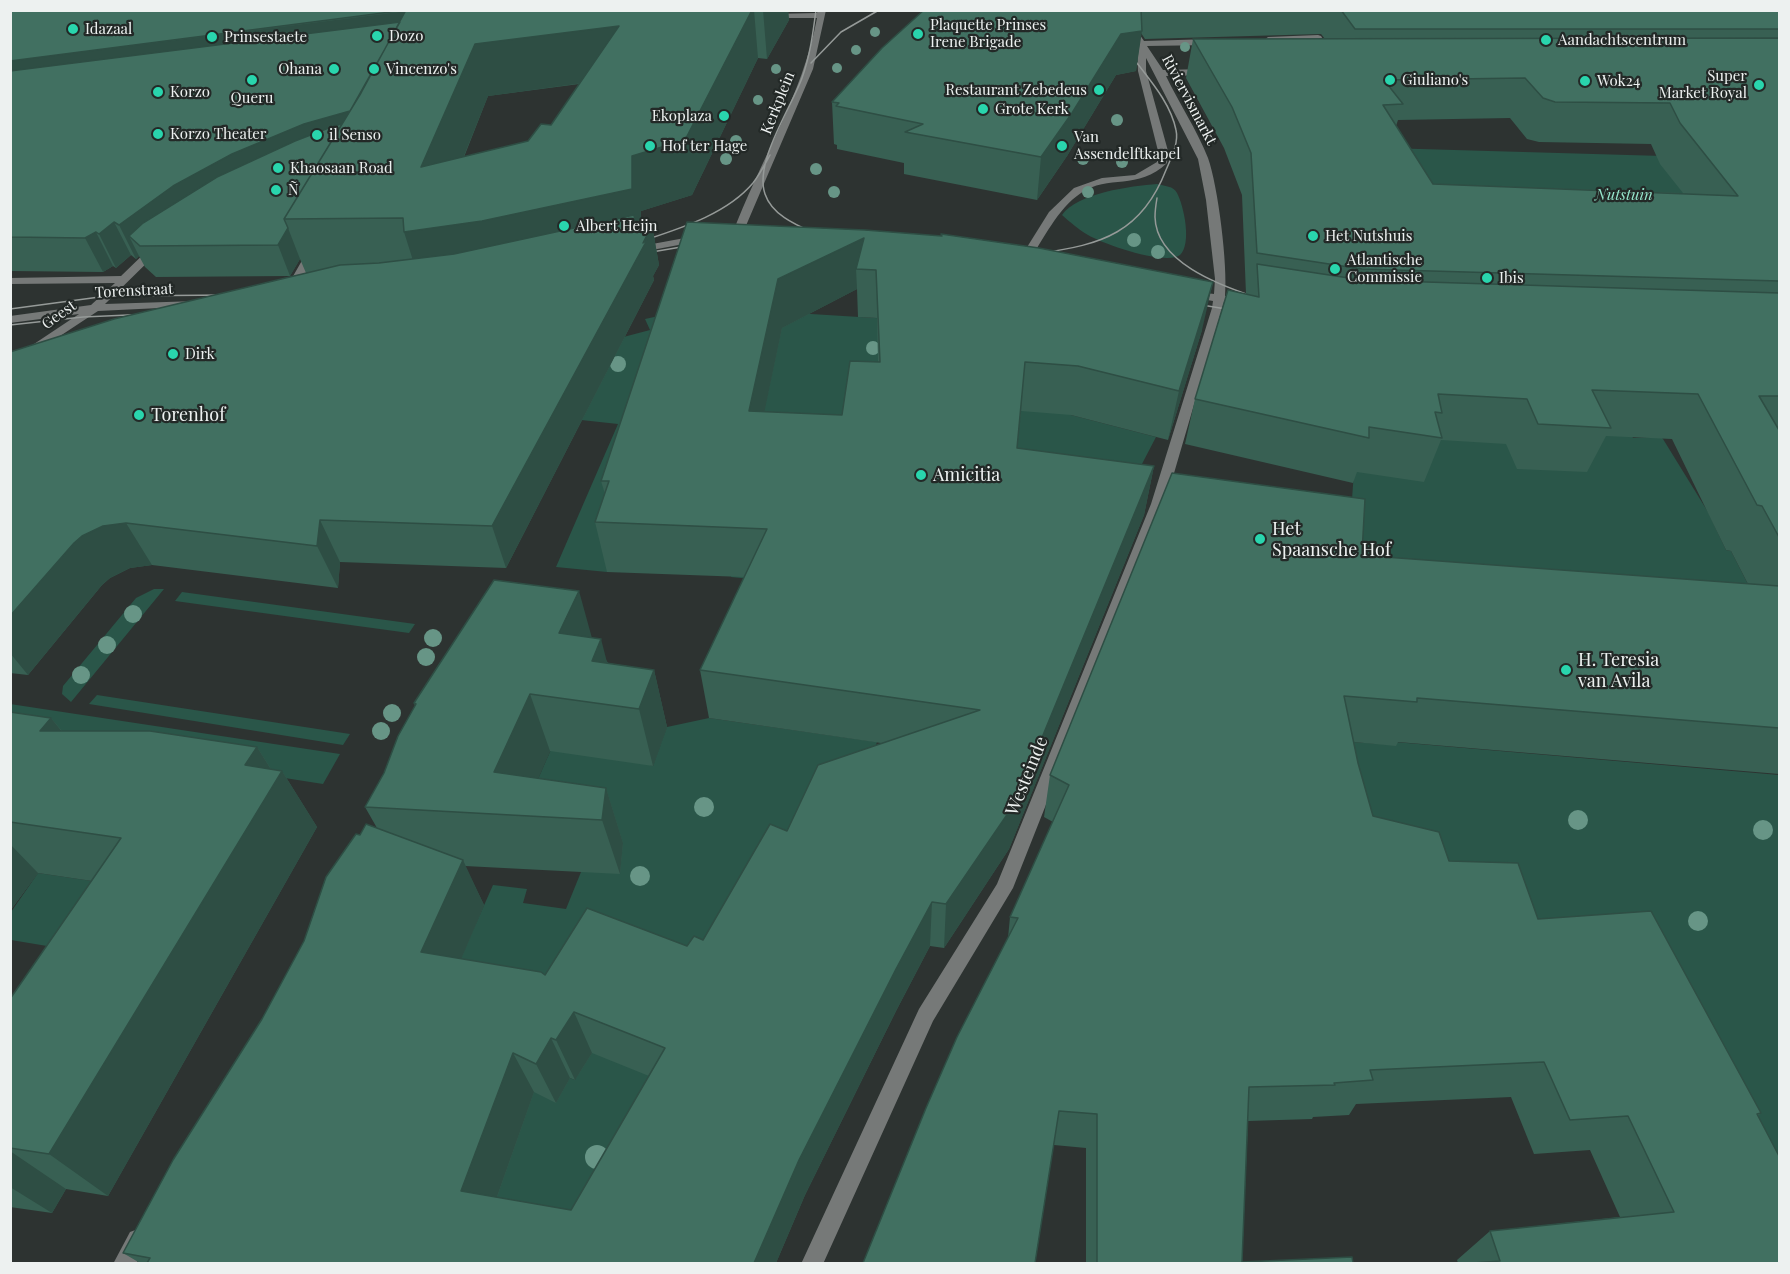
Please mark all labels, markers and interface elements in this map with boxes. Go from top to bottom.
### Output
place label: Plaquette Prinses Irene Brigade [930,16,1046,51]
place label: Idazaal [85,20,132,38]
marker: Idazaal [66,22,80,36]
place label: Dozo [389,27,423,45]
marker: Plaquette Prinses Irene Brigade [911,27,925,41]
place label: Prinsestaete [224,28,307,46]
marker: Dozo [370,29,384,43]
marker: Prinsestaete [205,30,219,44]
place label: Aandachtscentrum [1558,31,1686,49]
marker: Aandachtscentrum [1539,33,1553,47]
street label: Riviervismarkt [1158,52,1220,148]
place label: Ohana [278,60,322,78]
place label: Vincenzo's [386,60,457,78]
marker: Ohana [327,62,341,76]
marker: Vincenzo's [367,62,381,76]
place label: Super Market Royal [1659,67,1747,102]
street label: Kerkplein [757,69,799,137]
place label: Giuliano's [1402,71,1468,89]
place label: Wok24 [1597,72,1640,90]
marker: Queru [245,73,259,87]
marker: Giuliano's [1383,73,1397,87]
marker: Wok24 [1578,74,1592,88]
marker: Super Market Royal [1752,78,1766,92]
place label: Restaurant Zebedeus [945,81,1087,99]
place label: Korzo [170,83,210,101]
marker: Restaurant Zebedeus [1092,83,1106,97]
marker: Korzo [151,85,165,99]
place label: Queru [231,89,273,107]
place label: Grote Kerk [995,100,1069,118]
marker: Grote Kerk [976,102,990,116]
place label: Ekoplaza [652,107,712,125]
marker: Ekoplaza [717,109,731,123]
place label: Korzo Theater [170,125,266,143]
place label: il Senso [329,126,381,144]
marker: Korzo Theater [151,127,165,141]
marker: il Senso [310,128,324,142]
place label: Van Assendelftkapel [1074,128,1180,163]
place label: Hof ter Hage [662,137,747,155]
marker: Hof ter Hage [643,139,657,153]
marker: Van Assendelftkapel [1055,139,1069,153]
place label: Khaosaan Road [290,159,393,177]
marker: Khaosaan Road [271,161,285,175]
place label: Ñ [288,181,299,199]
marker: Ñ [269,183,283,197]
park label: Nutstuin [1595,186,1653,204]
place label: Albert Heijn [576,217,658,235]
marker: Albert Heijn [557,219,571,233]
place label: Het Nutshuis [1325,227,1412,245]
marker: Het Nutshuis [1306,229,1320,243]
place label: Atlantische Commissie [1347,251,1423,286]
marker: Atlantische Commissie [1328,262,1342,276]
place label: Ibis [1499,269,1524,287]
marker: Ibis [1480,271,1494,285]
street label: Torenstraat [94,280,174,302]
street label: Geest [38,297,80,333]
place label: Dirk [185,345,215,363]
marker: Dirk [166,347,180,361]
place label: Torenhof [151,404,225,426]
marker: Torenhof [132,408,146,422]
place label: Amicitia [933,464,1000,486]
marker: Amicitia [914,468,928,482]
place label: Het Spaansche Hof [1272,518,1391,560]
marker: Het Spaansche Hof [1253,532,1267,546]
place label: H. Teresia van Avila [1578,649,1659,692]
marker: H. Teresia van Avila [1559,663,1573,677]
street label: Westeinde [1001,733,1053,819]

